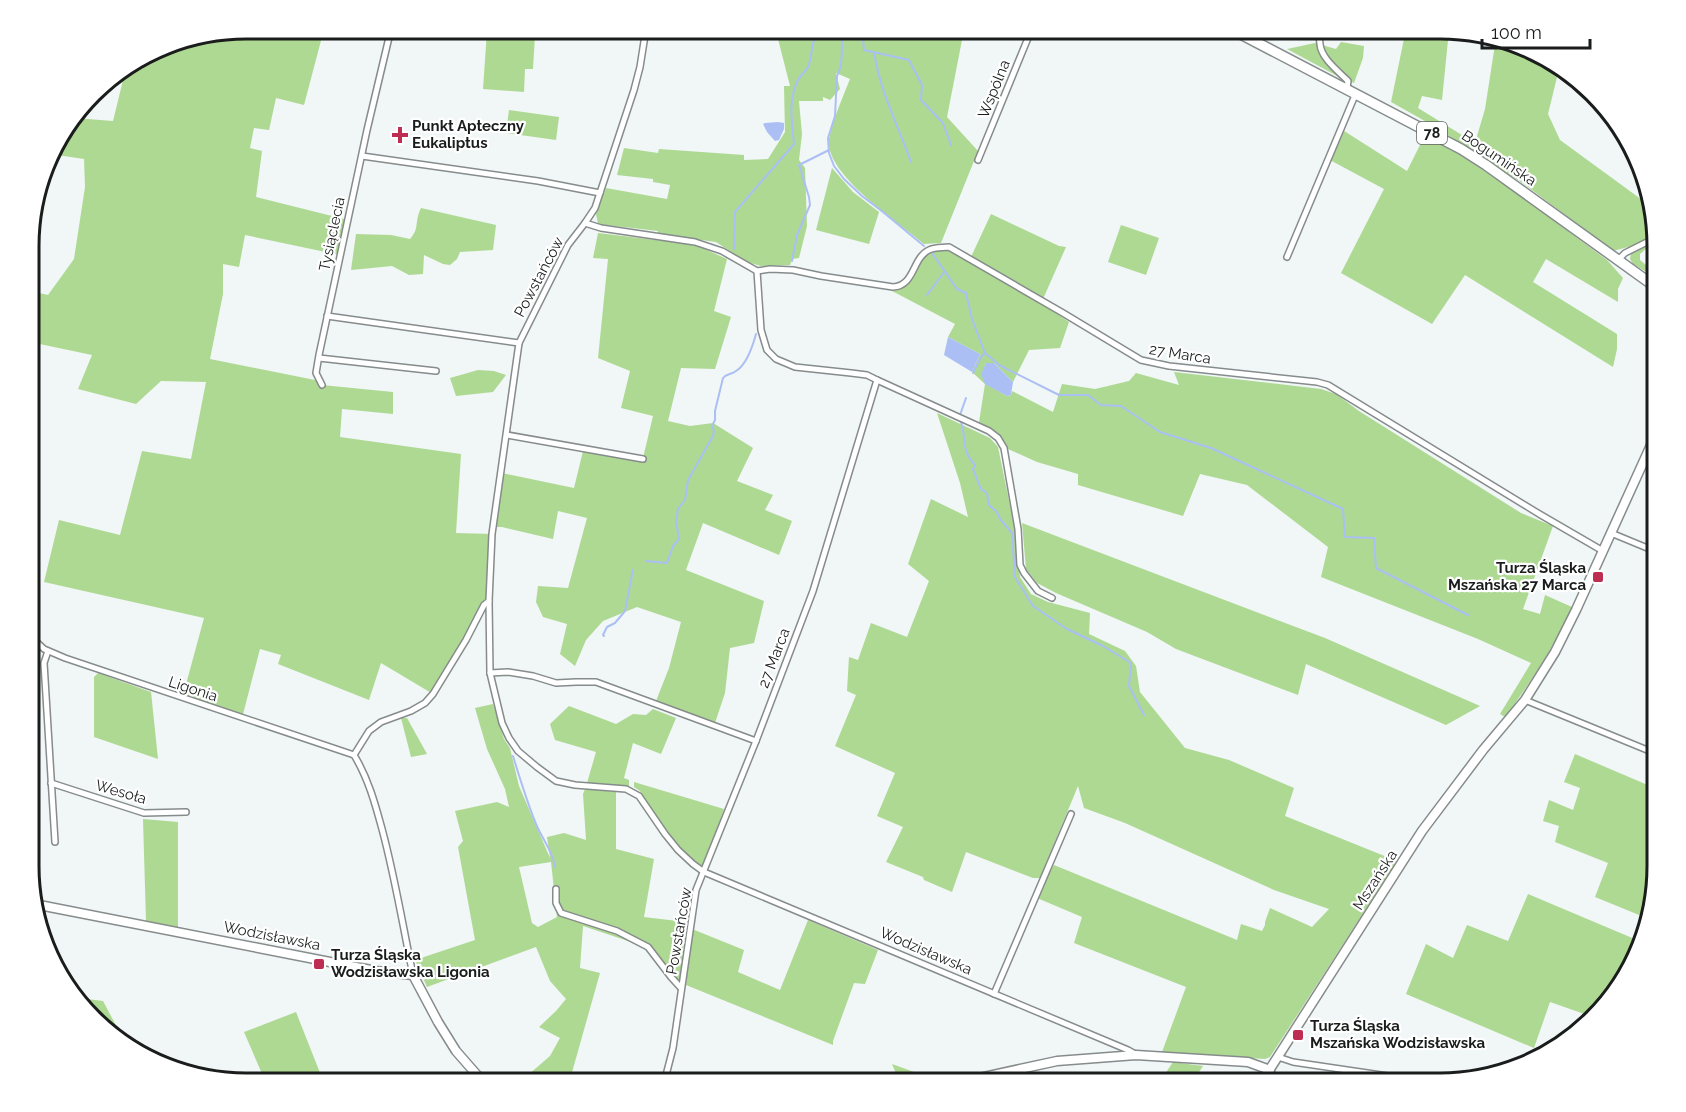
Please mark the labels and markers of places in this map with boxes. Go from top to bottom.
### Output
place label: Punkt Apteczny Eukaliptus [412,117,525,152]
marker: Punkt Apteczny Eukaliptus [393,128,407,142]
place label: Turza Śląska Mszańska 27 Marca [1448,559,1586,594]
marker: Turza Śląska Mszańska 27 Marca [1591,570,1605,584]
place label: Turza Śląska Wodzisławska Ligonia [331,946,490,981]
marker: Turza Śląska Wodzisławska Ligonia [312,957,326,971]
place label: Turza Śląska Mszańska Wodzisławska [1310,1017,1485,1052]
marker: Turza Śląska Mszańska Wodzisławska [1291,1028,1305,1042]

